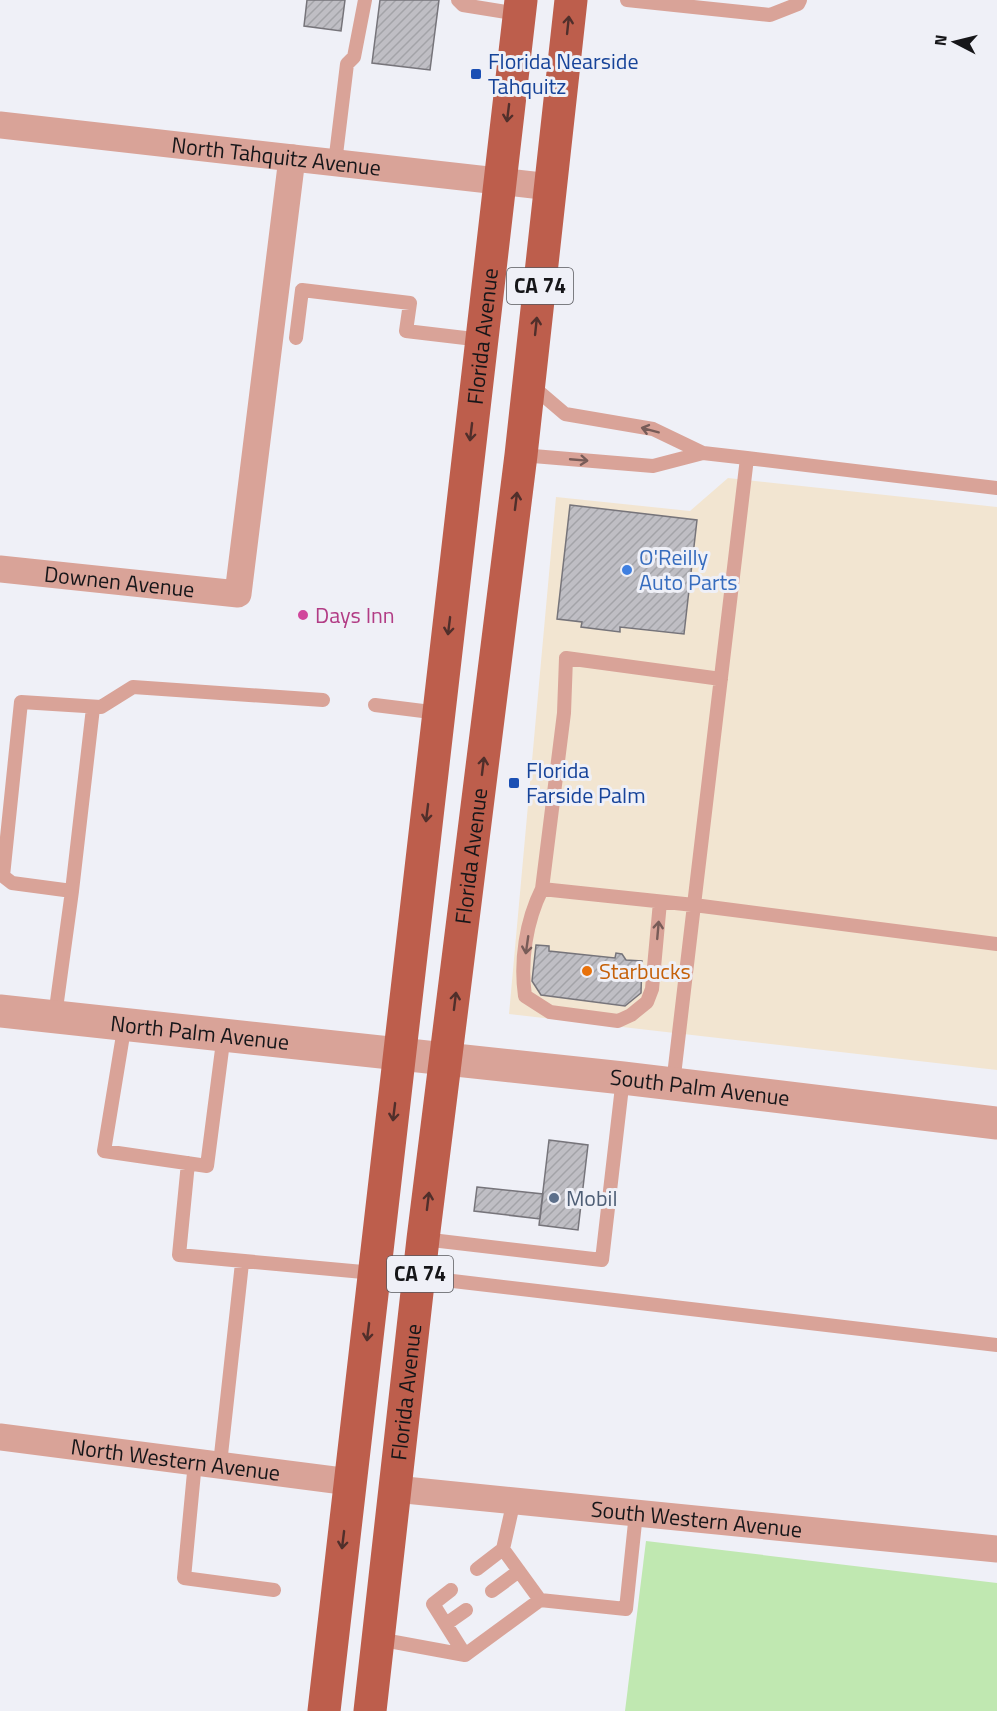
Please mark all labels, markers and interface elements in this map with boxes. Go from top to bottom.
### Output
north arrow [925,12,985,72]
one-way arrow [563,15,574,35]
text: N [928,33,953,47]
place label: Florida Nearside Tahquitz [488,44,639,103]
marker: Florida Nearside Tahquitz [469,67,483,81]
one-way arrow [502,103,513,123]
street label: North Tahquitz Avenue [170,127,383,185]
street label: Florida Avenue [458,266,507,406]
road number: CA 74 [507,268,573,304]
one-way arrow [531,316,542,336]
one-way arrow [465,422,476,442]
one-way arrow [641,423,660,435]
one-way arrow [569,455,589,466]
one-way arrow [510,492,521,512]
place label: O'Reilly Auto Parts [639,540,738,599]
street label: Downen Avenue [42,557,196,606]
marker: O'Reilly Auto Parts [620,563,634,577]
place label: Days Inn [315,598,395,632]
marker: Days Inn [296,608,310,622]
one-way arrow [443,616,454,635]
place label: Florida Farside Palm [526,753,646,812]
one-way arrow [478,756,489,776]
marker: Florida Farside Palm [507,776,521,790]
street label: Florida Avenue [446,786,496,926]
one-way arrow [421,803,432,823]
one-way arrow [653,921,664,941]
one-way arrow [521,935,532,954]
place label: Starbucks [599,954,691,988]
marker: Starbucks [580,964,594,978]
one-way arrow [450,992,461,1012]
street label: North Palm Avenue [109,1006,291,1059]
street label: South Palm Avenue [608,1060,792,1115]
one-way arrow [388,1101,399,1121]
place label: Mobil [566,1181,617,1215]
marker: Mobil [547,1191,561,1205]
one-way arrow [423,1192,434,1211]
road number: CA 74 [387,1256,453,1292]
one-way arrow [362,1321,373,1341]
street label: Florida Avenue [381,1322,430,1462]
street label: North Western Avenue [69,1429,282,1490]
street label: South Western Avenue [589,1492,804,1546]
one-way arrow [338,1530,349,1550]

